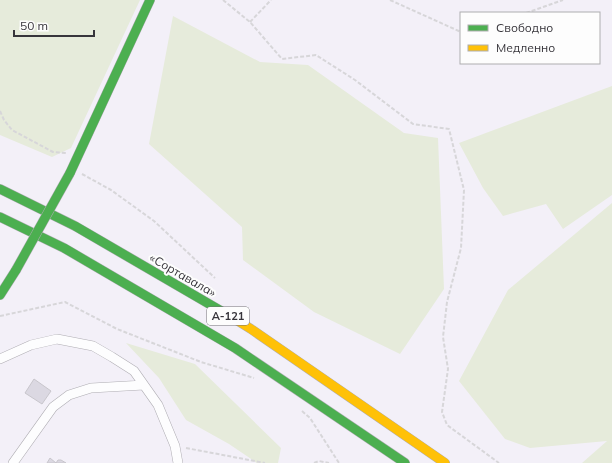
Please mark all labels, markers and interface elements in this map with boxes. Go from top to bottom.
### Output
scale bar [14,12,94,38]
legend [460,12,600,64]
text: 50 m [20,18,48,33]
text: Свободно [496,20,553,35]
text: Медленно [496,40,555,55]
street label: «Сортавала» [147,250,219,300]
road number: А-121 [207,307,249,325]

